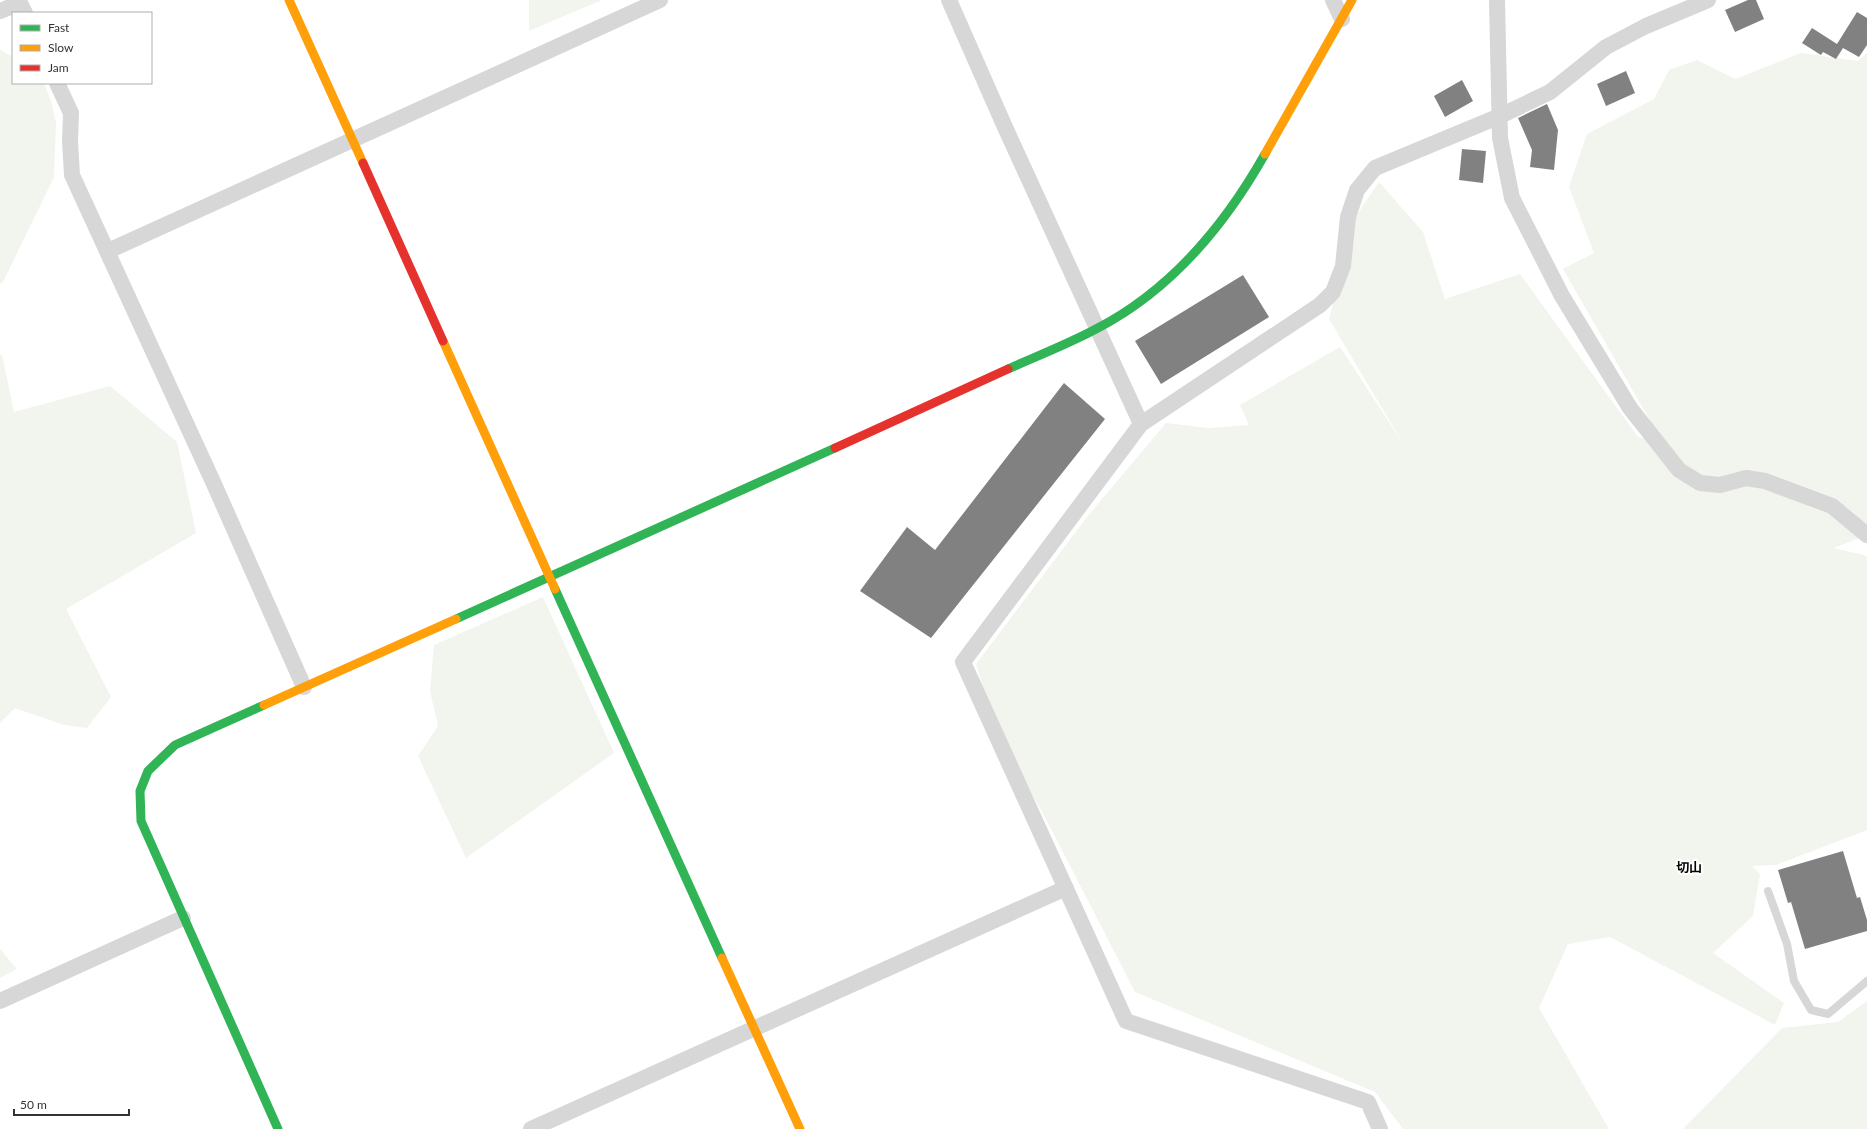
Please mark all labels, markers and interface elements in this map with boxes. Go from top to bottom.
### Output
legend [12,12,152,84]
text: Fast [48,20,70,35]
text: Slow [48,40,74,55]
text: Jam [48,60,69,75]
district label: 切山 [1676,859,1702,875]
scale bar [14,1091,129,1117]
text: 50 m [20,1097,47,1112]

